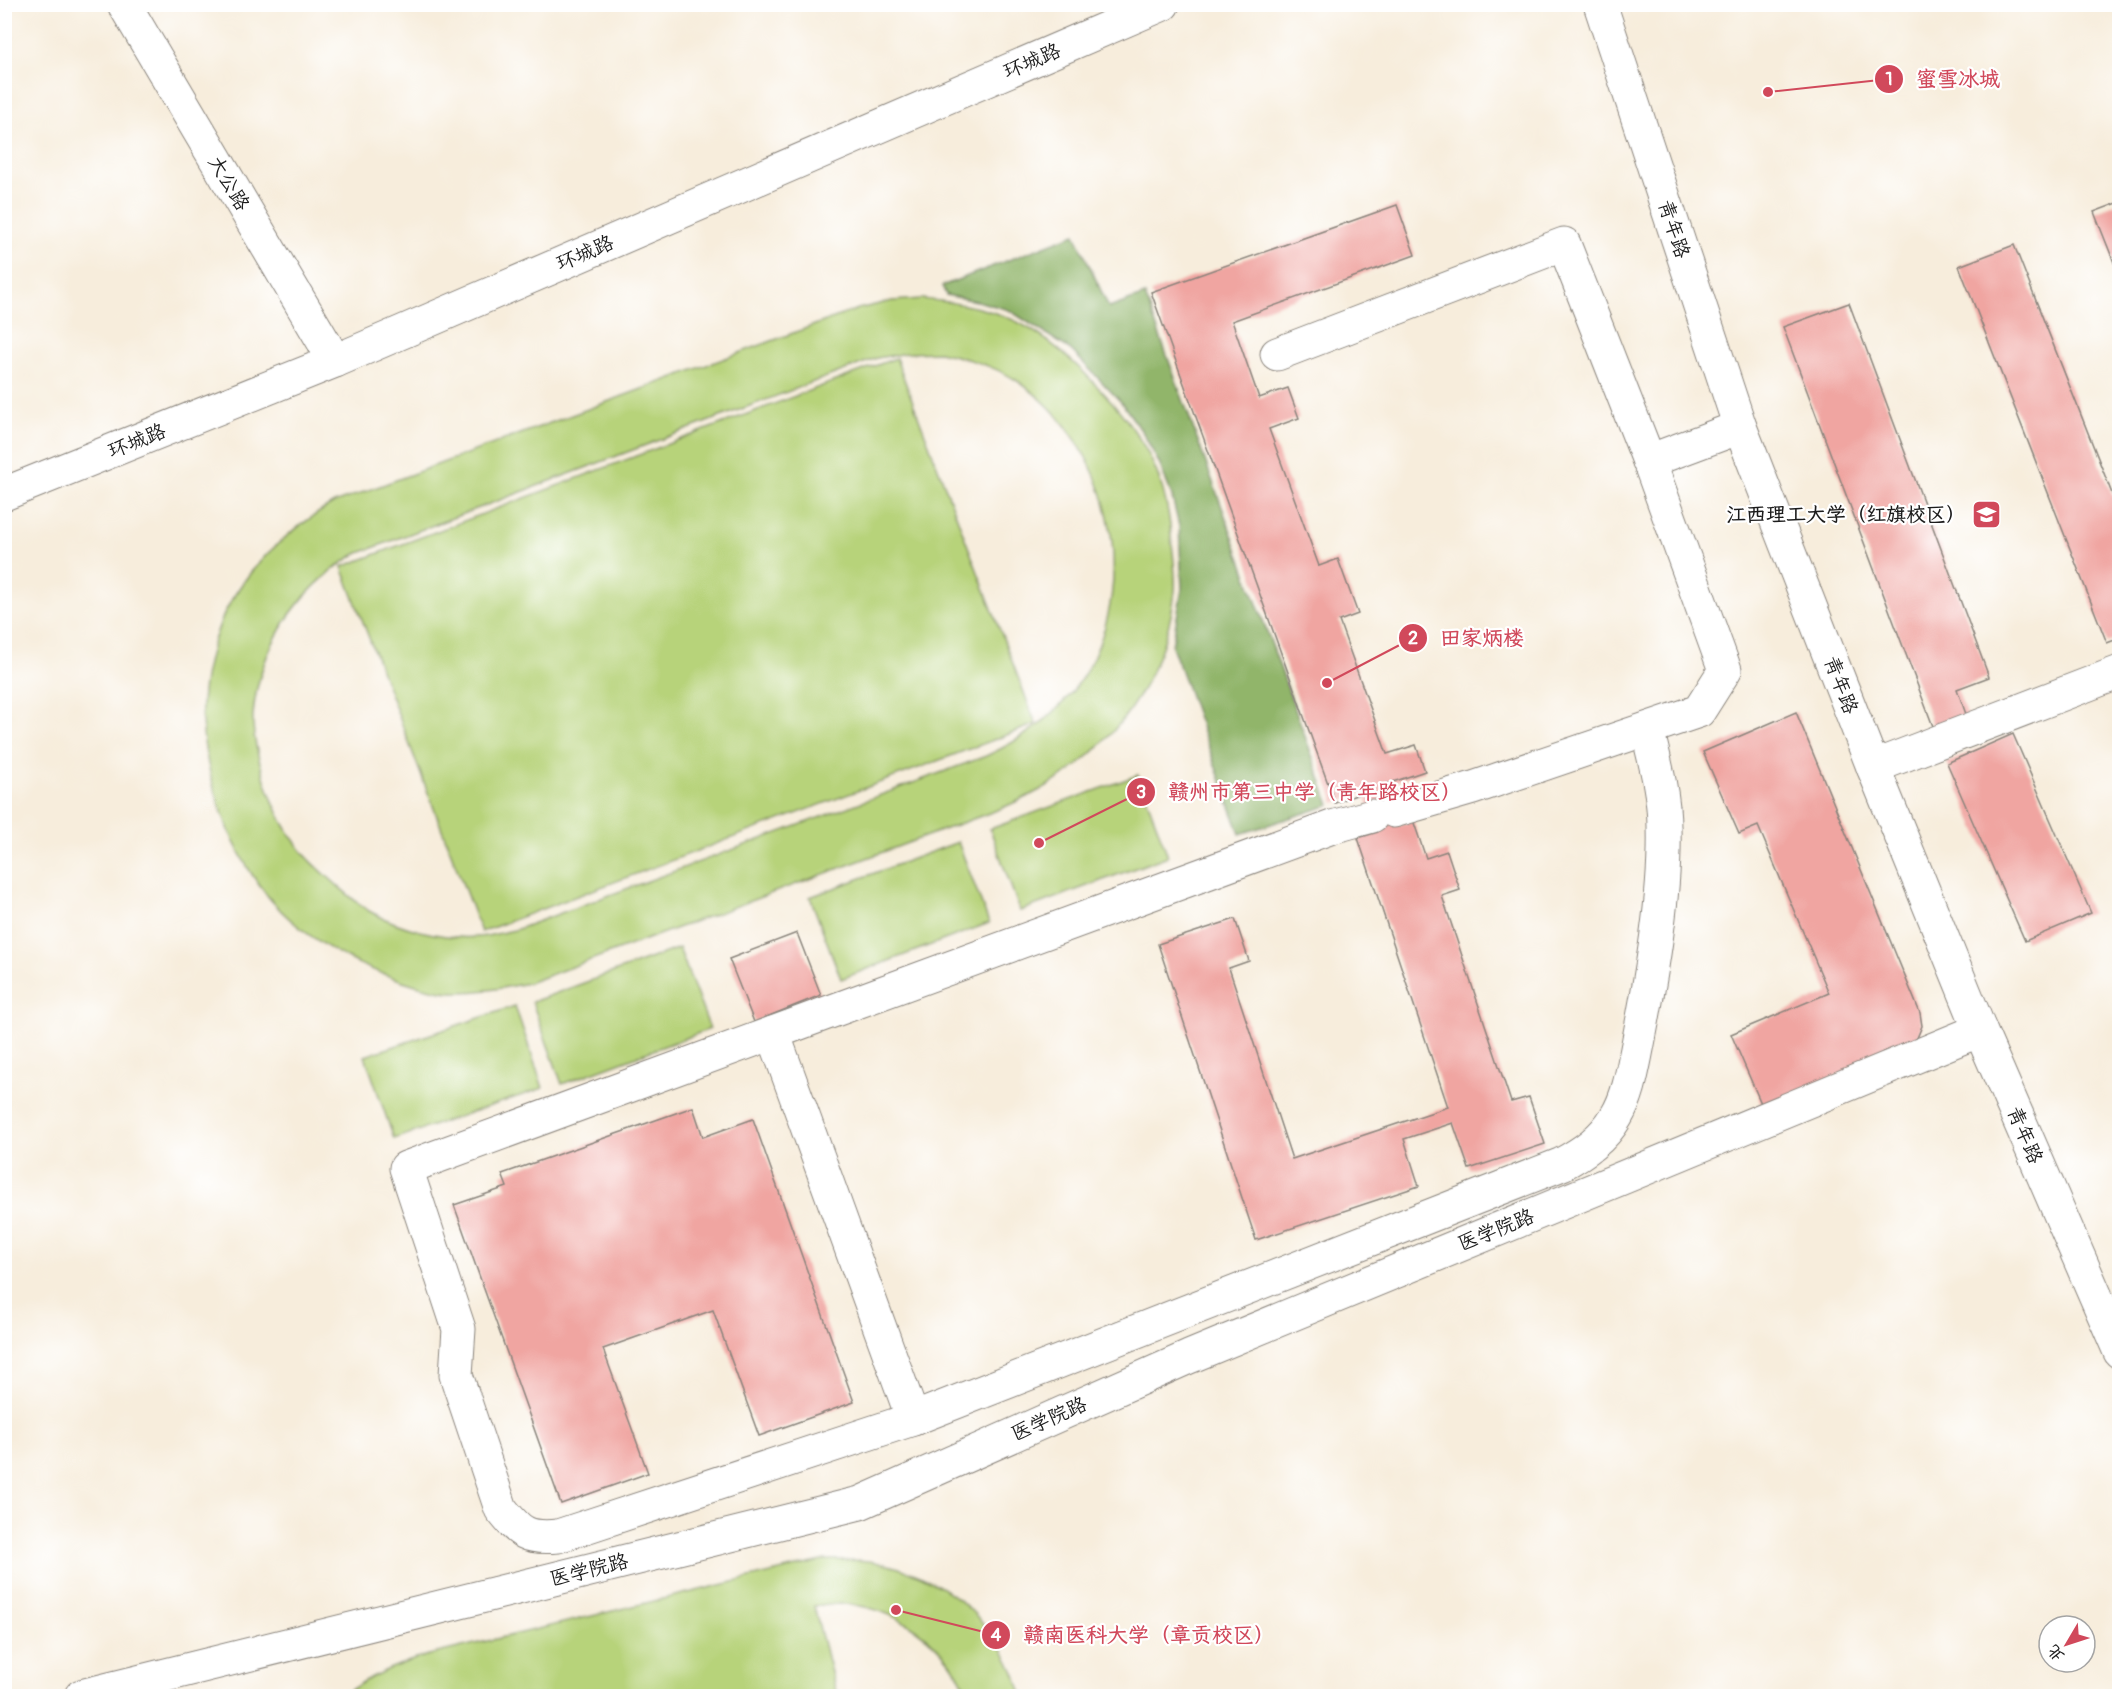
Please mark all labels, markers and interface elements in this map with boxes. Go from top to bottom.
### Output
street label: 环城路 [1000,37,1065,84]
callout: 蜜雪冰城 [1874,60,2012,99]
text: 蜜雪冰城 [1916,66,2000,93]
text: 1 [1885,68,1893,91]
street label: 大公路 [203,151,256,216]
street label: 青年路 [1653,197,1695,262]
street label: 环城路 [553,229,618,276]
street label: 环城路 [105,418,170,464]
school or university icon: 江西理工大学（红旗校区） [1971,498,2003,530]
place label: 江西理工大学（红旗校区） [1726,502,1966,527]
callout: 田家炳楼 [1398,619,1536,658]
text: 田家炳楼 [1440,625,1524,652]
text: 2 [1408,627,1418,650]
street label: 青年路 [1819,653,1864,718]
callout: 赣州市第三中学（青年路校区） [1126,772,1474,811]
text: 赣州市第三中学（青年路校区） [1168,779,1462,806]
text: 3 [1136,781,1146,804]
street label: 青年路 [2002,1103,2049,1168]
street label: 医学院路 [1454,1203,1539,1257]
street label: 医学院路 [1007,1391,1092,1447]
street label: 医学院路 [547,1548,632,1592]
north arrow [2037,1614,2097,1674]
callout: 赣南医科大学（章贡校区） [981,1615,1287,1654]
text: 赣南医科大学（章贡校区） [1023,1622,1275,1649]
text: 4 [991,1624,1002,1647]
text: 北 [2043,1640,2069,1665]

